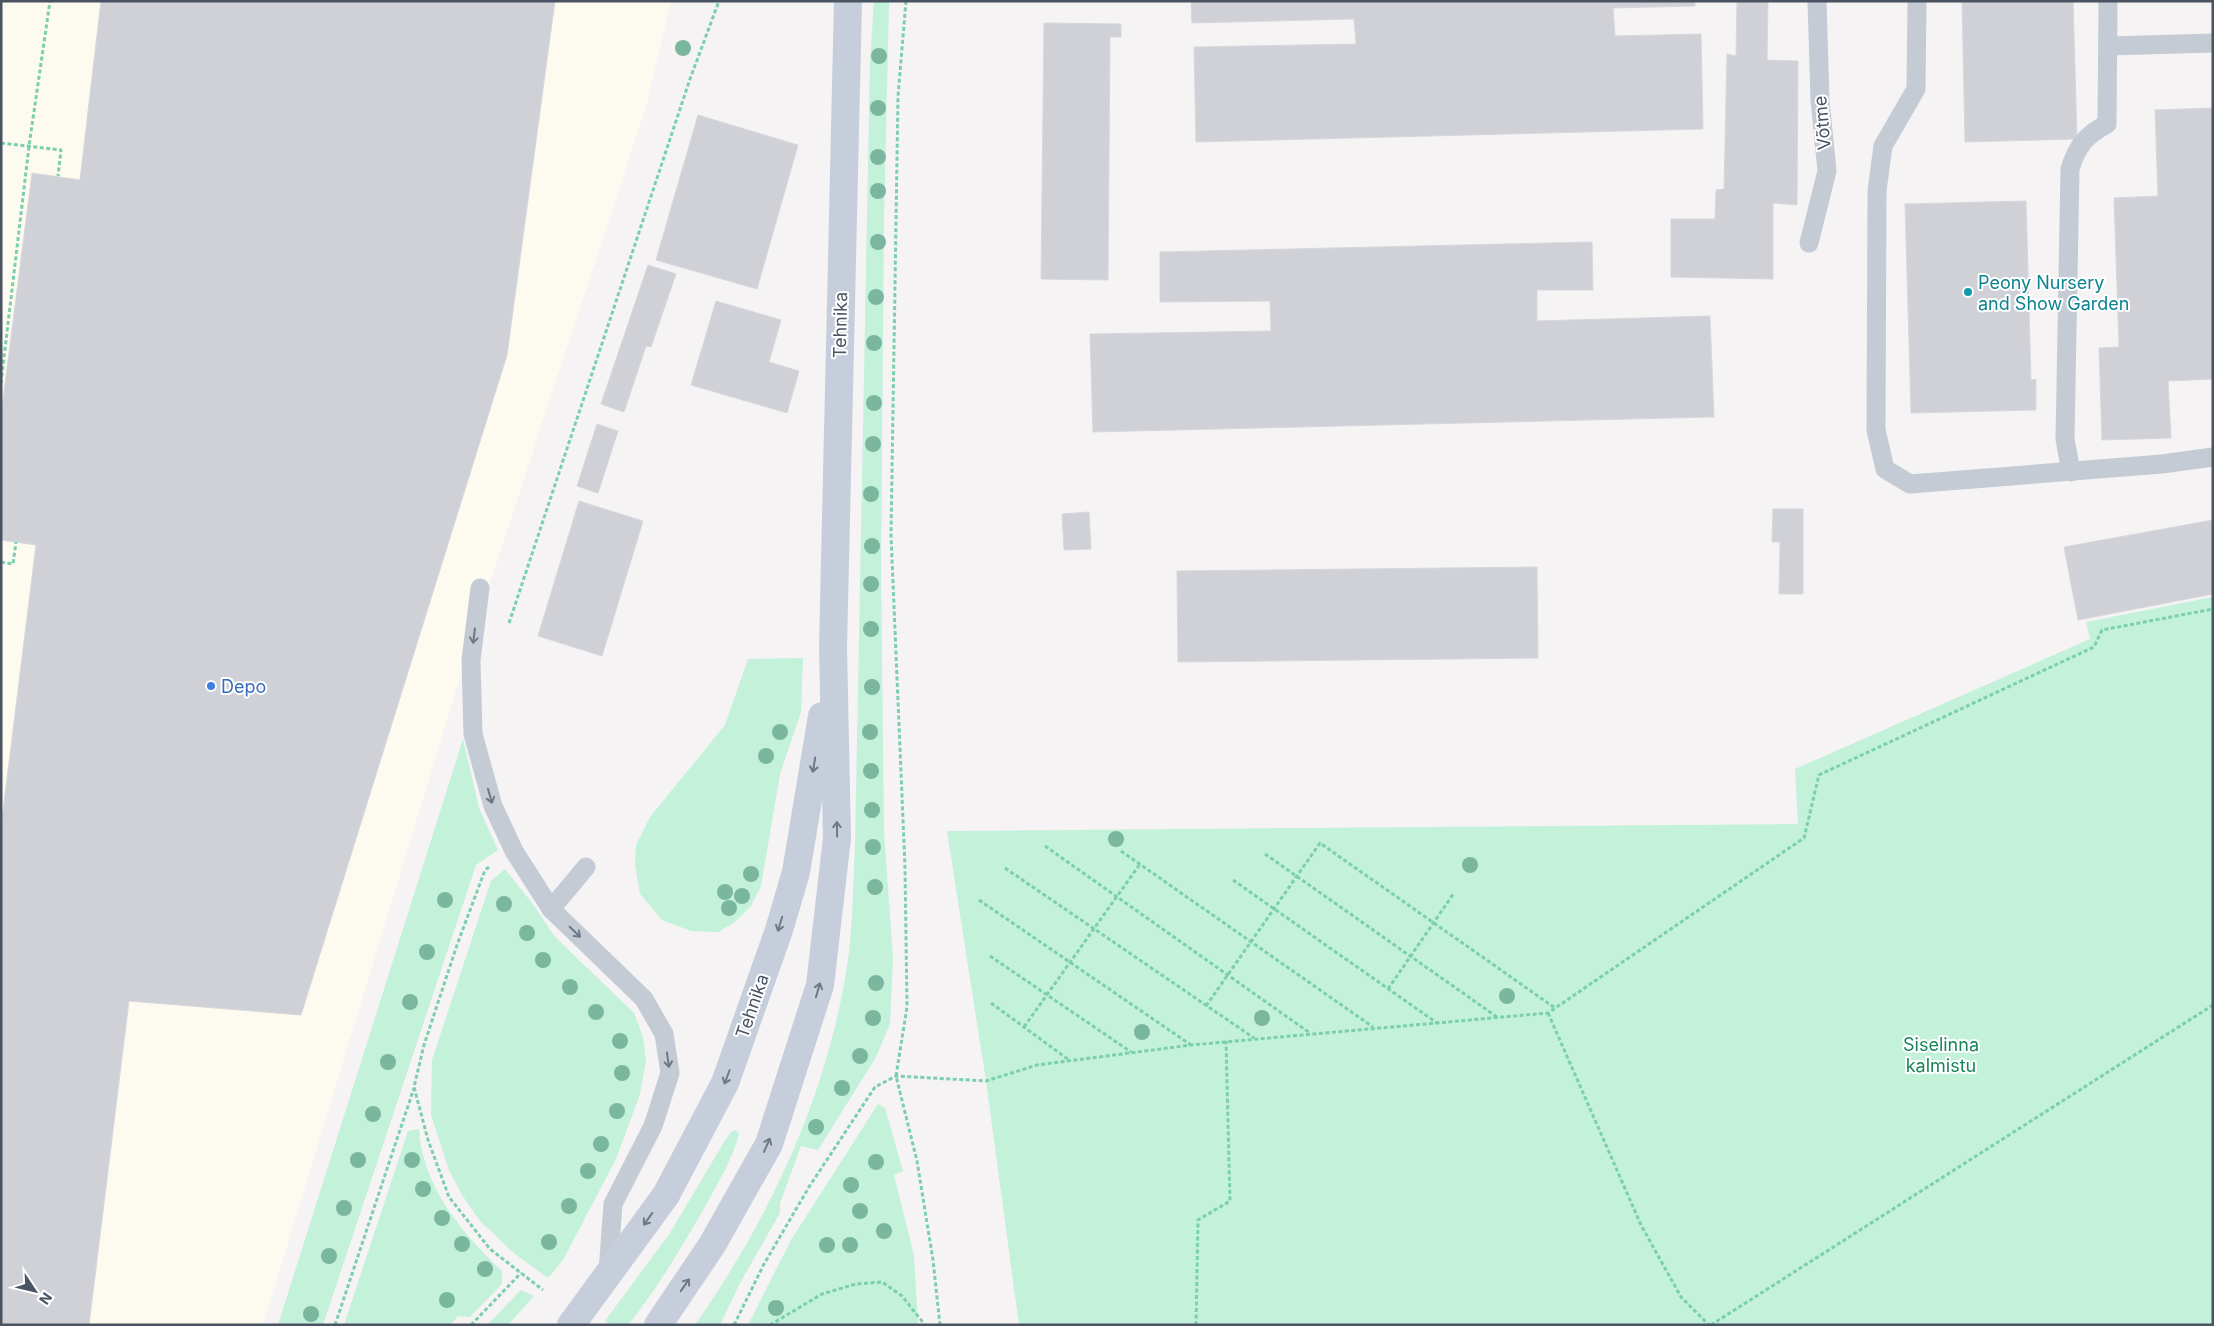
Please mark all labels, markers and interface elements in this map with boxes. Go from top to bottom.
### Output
street label: Võtme [1809,95,1835,151]
place label: Peony Nursery and Show Garden [1978,272,2129,314]
marker: Peony Nursery and Show Garden [1962,286,1974,298]
street label: Tehnika [829,292,851,358]
one-way arrow [469,628,479,644]
place label: Depo [221,676,266,697]
marker: Depo [205,680,217,692]
one-way arrow [808,757,818,773]
one-way arrow [486,788,496,804]
one-way arrow [832,822,841,838]
one-way arrow [775,915,785,931]
one-way arrow [569,926,582,938]
street label: Tehnika [731,971,773,1041]
one-way arrow [814,983,823,999]
park label: Siselinna kalmistu [1903,1034,1979,1076]
one-way arrow [663,1052,673,1068]
one-way arrow [722,1069,731,1084]
one-way arrow [763,1138,773,1153]
one-way arrow [643,1212,654,1225]
north arrow [10,1266,60,1316]
one-way arrow [680,1278,690,1292]
text: N [36,1289,56,1308]

